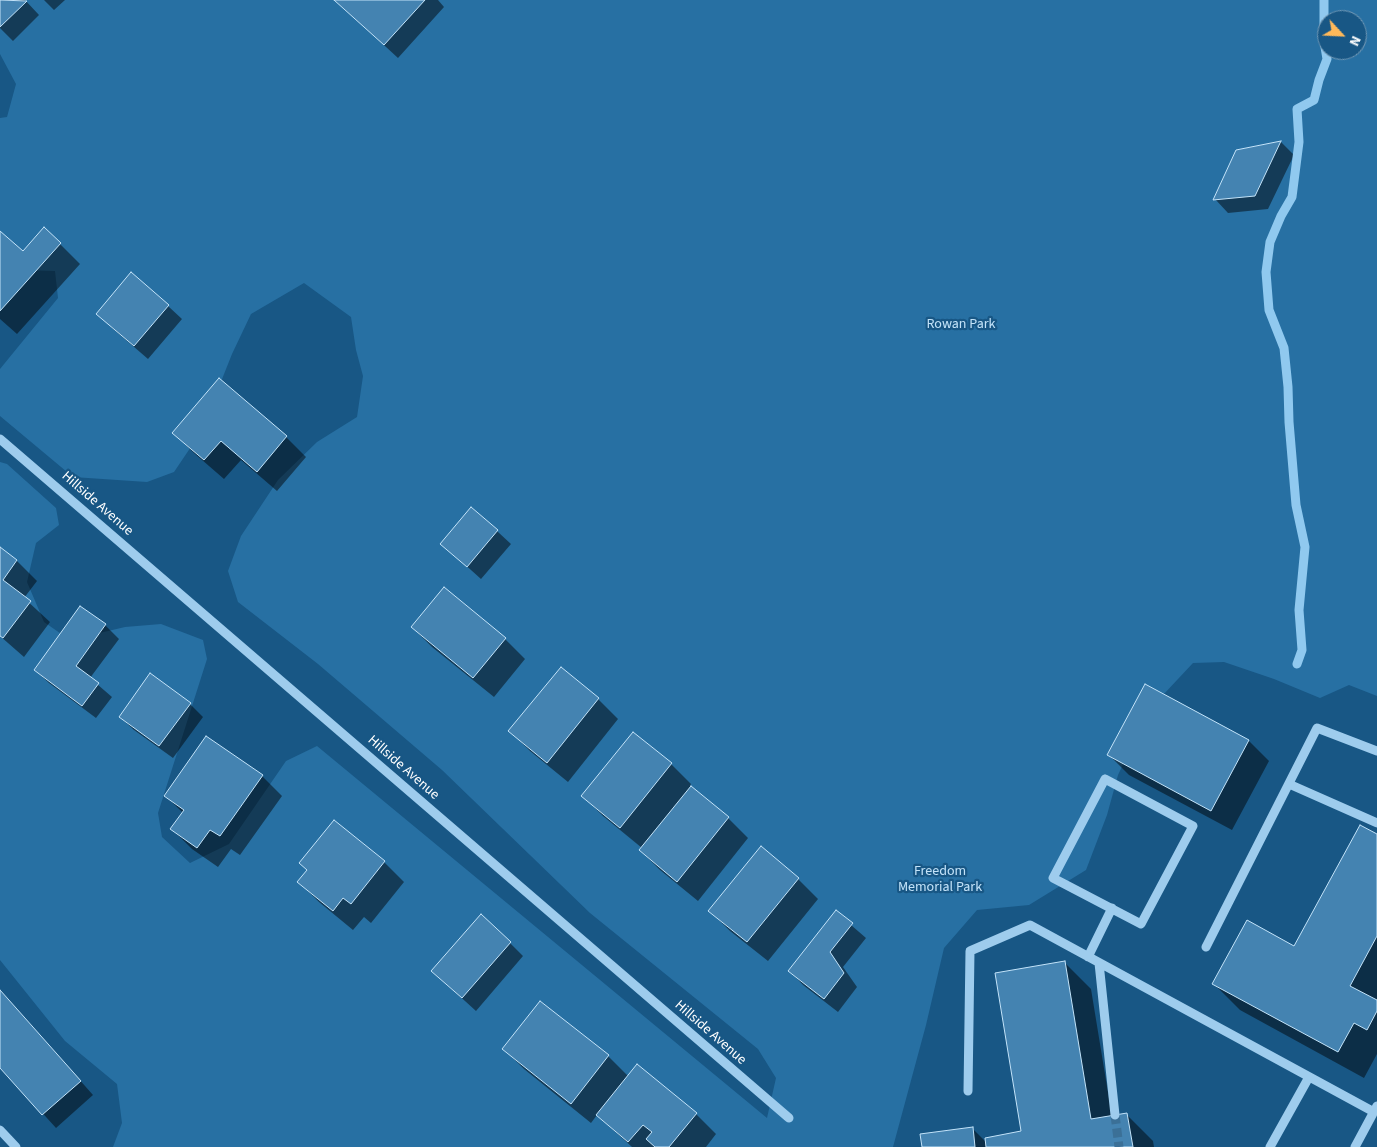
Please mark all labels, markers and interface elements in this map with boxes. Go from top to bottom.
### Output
north arrow [1317,10,1367,60]
text: N [1344,32,1366,49]
park label: Rowan Park [927,317,995,333]
street label: Hillside Avenue [58,468,136,540]
street label: Hillside Avenue [364,732,442,804]
park label: Freedom Memorial Park [898,864,982,896]
street label: Hillside Avenue [671,997,749,1069]

